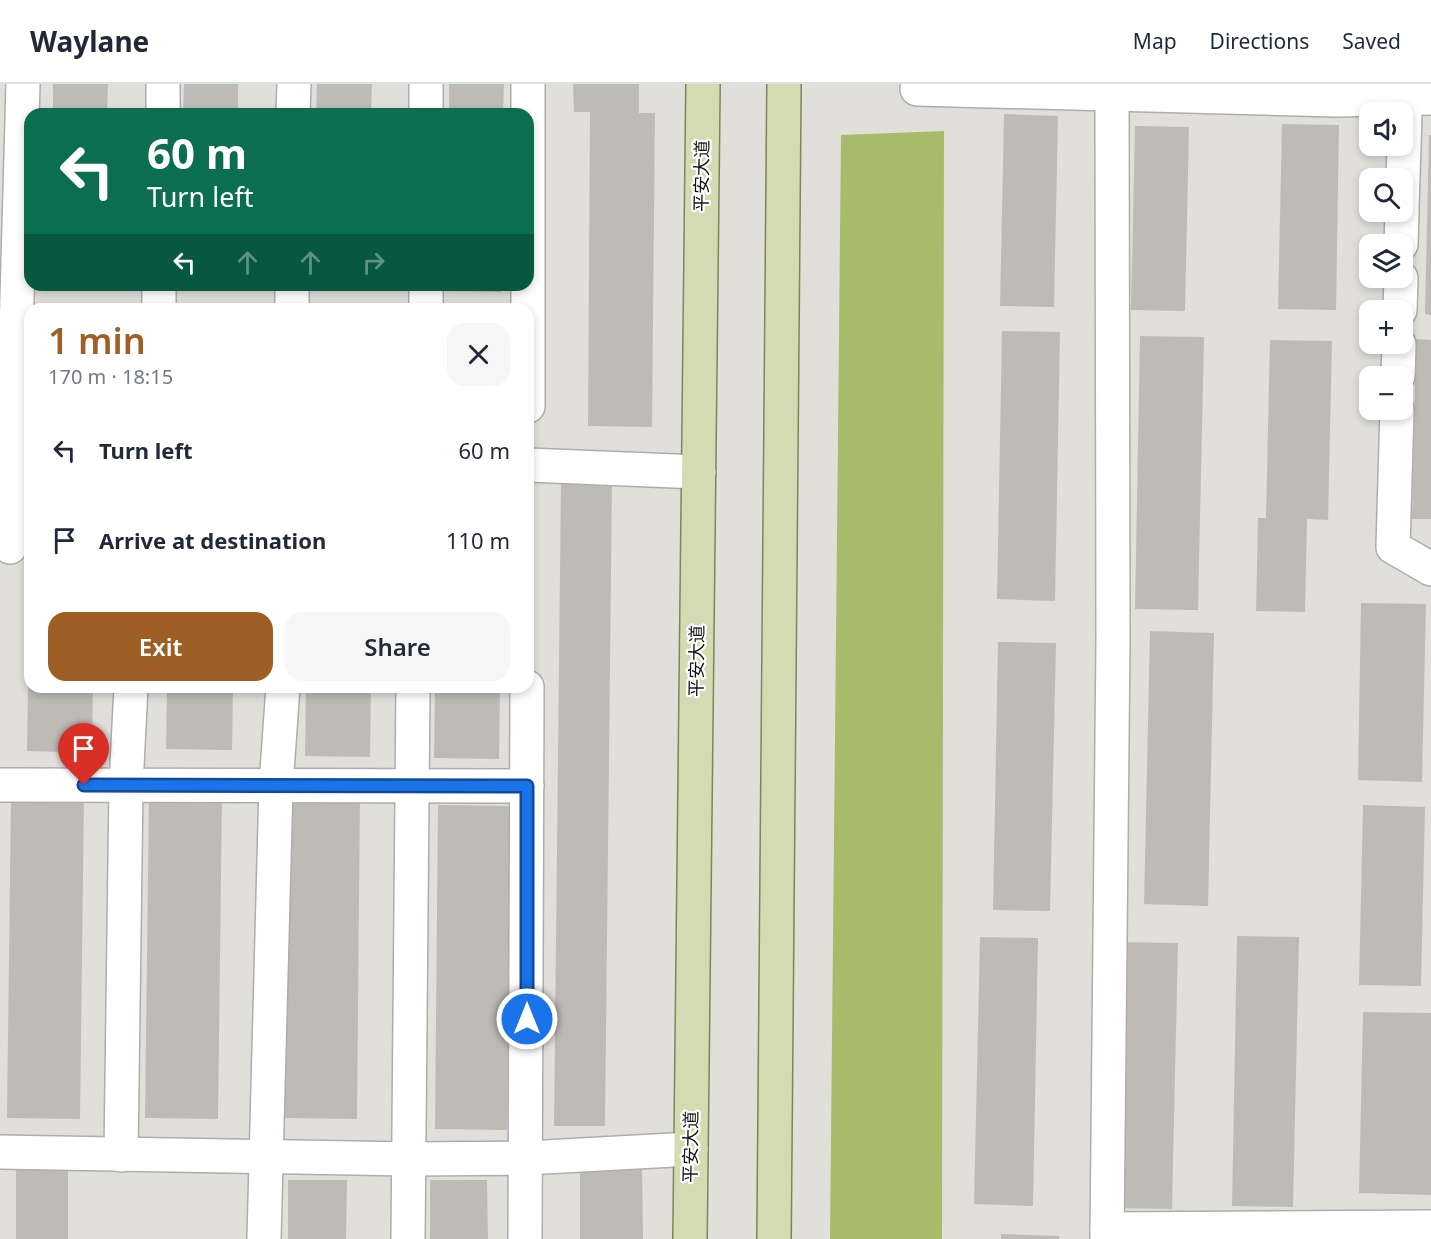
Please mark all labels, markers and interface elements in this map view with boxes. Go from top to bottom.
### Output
text: Waylane [30,22,149,60]
text: Map [1133,27,1177,55]
text: Directions [1210,27,1309,55]
text: Saved [1342,27,1401,55]
map controls [1359,102,1413,420]
button: sound [1359,102,1413,156]
text: 60 m [147,124,247,181]
icon: left [48,132,126,210]
street label: 平安大道 [688,140,714,212]
button: search [1359,168,1413,222]
text: Turn left [147,178,253,215]
button: layers [1359,234,1413,288]
icon: left [168,246,201,279]
icon: ahead [231,246,264,279]
icon: ahead [294,246,327,279]
icon: right [357,246,390,279]
button: + [1359,300,1413,354]
text: 1 min [48,316,146,365]
button: close [447,323,510,386]
text: 170 m · 18:15 [48,363,173,390]
button: − [1359,366,1413,420]
icon: left [48,434,81,467]
text: Turn left [99,435,193,465]
text: 60 m [459,435,510,465]
icon: arrive [48,524,81,557]
text: Arrive at destination [99,525,326,555]
text: 110 m [446,525,510,555]
button: Exit [48,612,273,681]
button: Share [285,612,510,681]
street label: 平安大道 [683,625,709,697]
pin [58,723,109,785]
icon: arrive [67,732,100,765]
position arrow [495,987,559,1051]
street label: 平安大道 [677,1111,703,1183]

